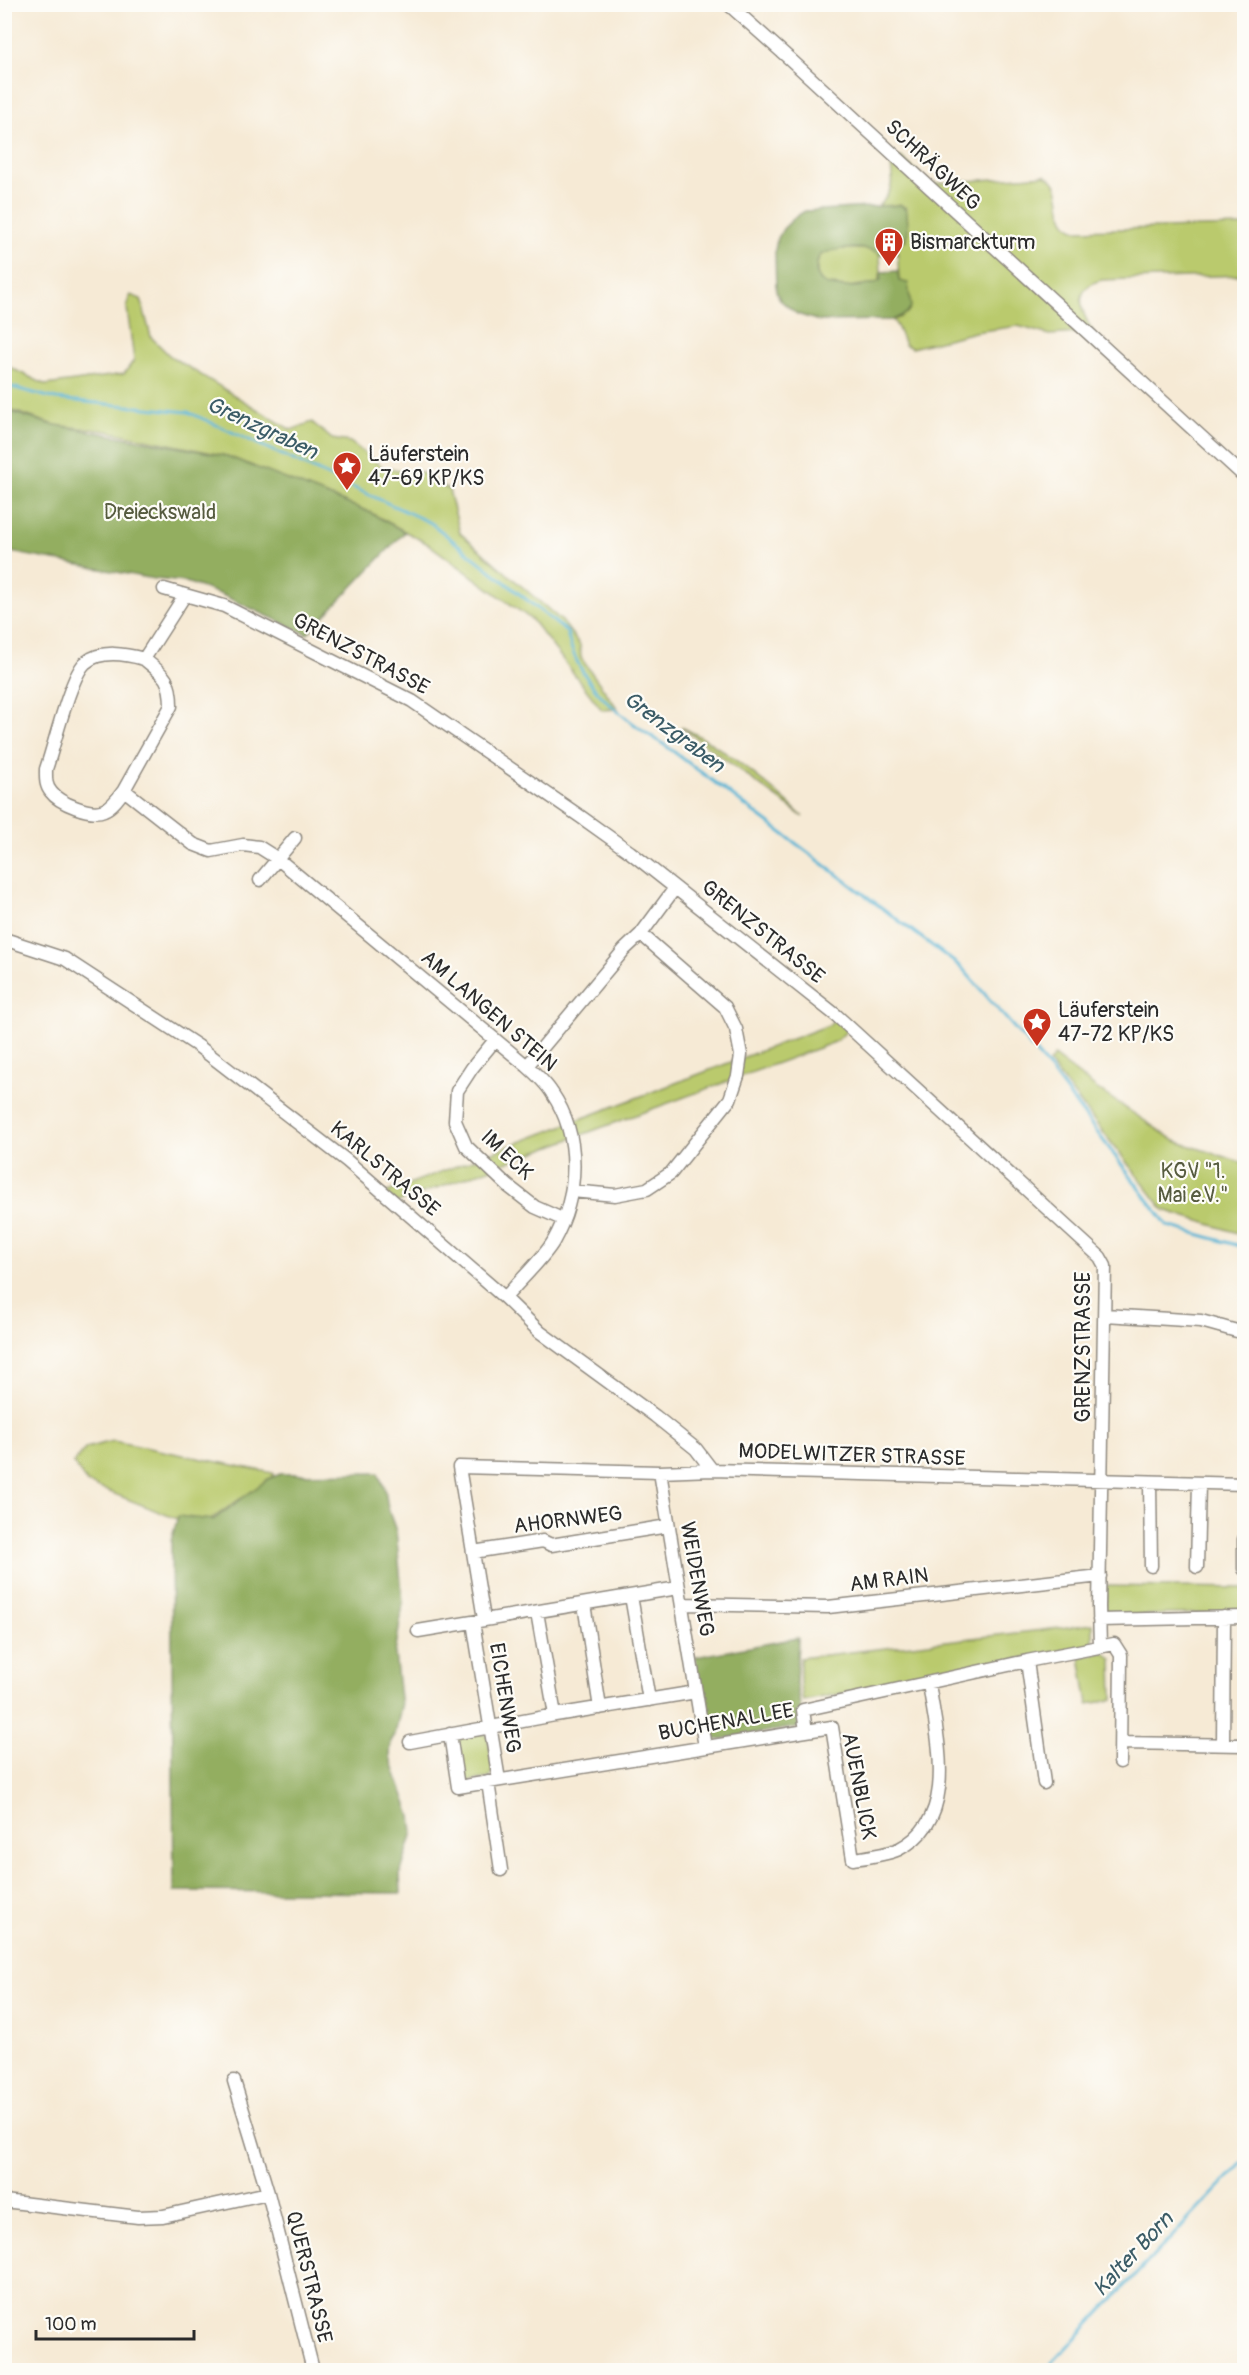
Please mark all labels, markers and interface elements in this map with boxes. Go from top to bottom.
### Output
street label: SCHRÄGWEG [879,114,987,216]
building icon: Bismarckturm [873,226,905,268]
place label: Bismarckturm [910,229,1036,256]
water label: Grenzgraben [202,390,323,467]
place label: Läuferstein 47-69 KP/KS [368,441,485,492]
place icon: Läuferstein 47-69 KP/KS [331,450,363,492]
park label: Dreieckswald [104,499,216,526]
street label: GRENZSTRASSE [288,607,434,701]
water label: Grenzgraben [618,685,731,780]
street label: GRENZSTRASSE [696,874,830,990]
street label: AM LANGEN STEIN [415,944,563,1078]
place label: Läuferstein 47-72 KP/KS [1058,997,1174,1048]
place icon: Läuferstein 47-72 KP/KS [1021,1006,1053,1048]
street label: KARLSTRASSE [324,1115,446,1223]
street label: IM ECK [475,1124,539,1186]
park label: KGV "1. Mai e.V." [1158,1158,1228,1209]
street label: GRENZSTRASSE [1070,1271,1097,1423]
street label: MODELWITZER STRASSE [738,1438,966,1472]
street label: AHORNWEG [512,1500,624,1540]
street label: WEIDENWEG [674,1519,720,1639]
street label: AM RAIN [848,1562,930,1598]
street label: EICHENWEG [483,1641,527,1755]
street label: BUCHENALLEE [656,1697,796,1747]
street label: AUENBLICK [835,1730,883,1842]
water label: Kalter Born [1087,2205,1180,2302]
street label: QUERSTRASSE [280,2208,338,2346]
scale bar [36,2303,194,2341]
text: 100 m [45,2313,97,2336]

